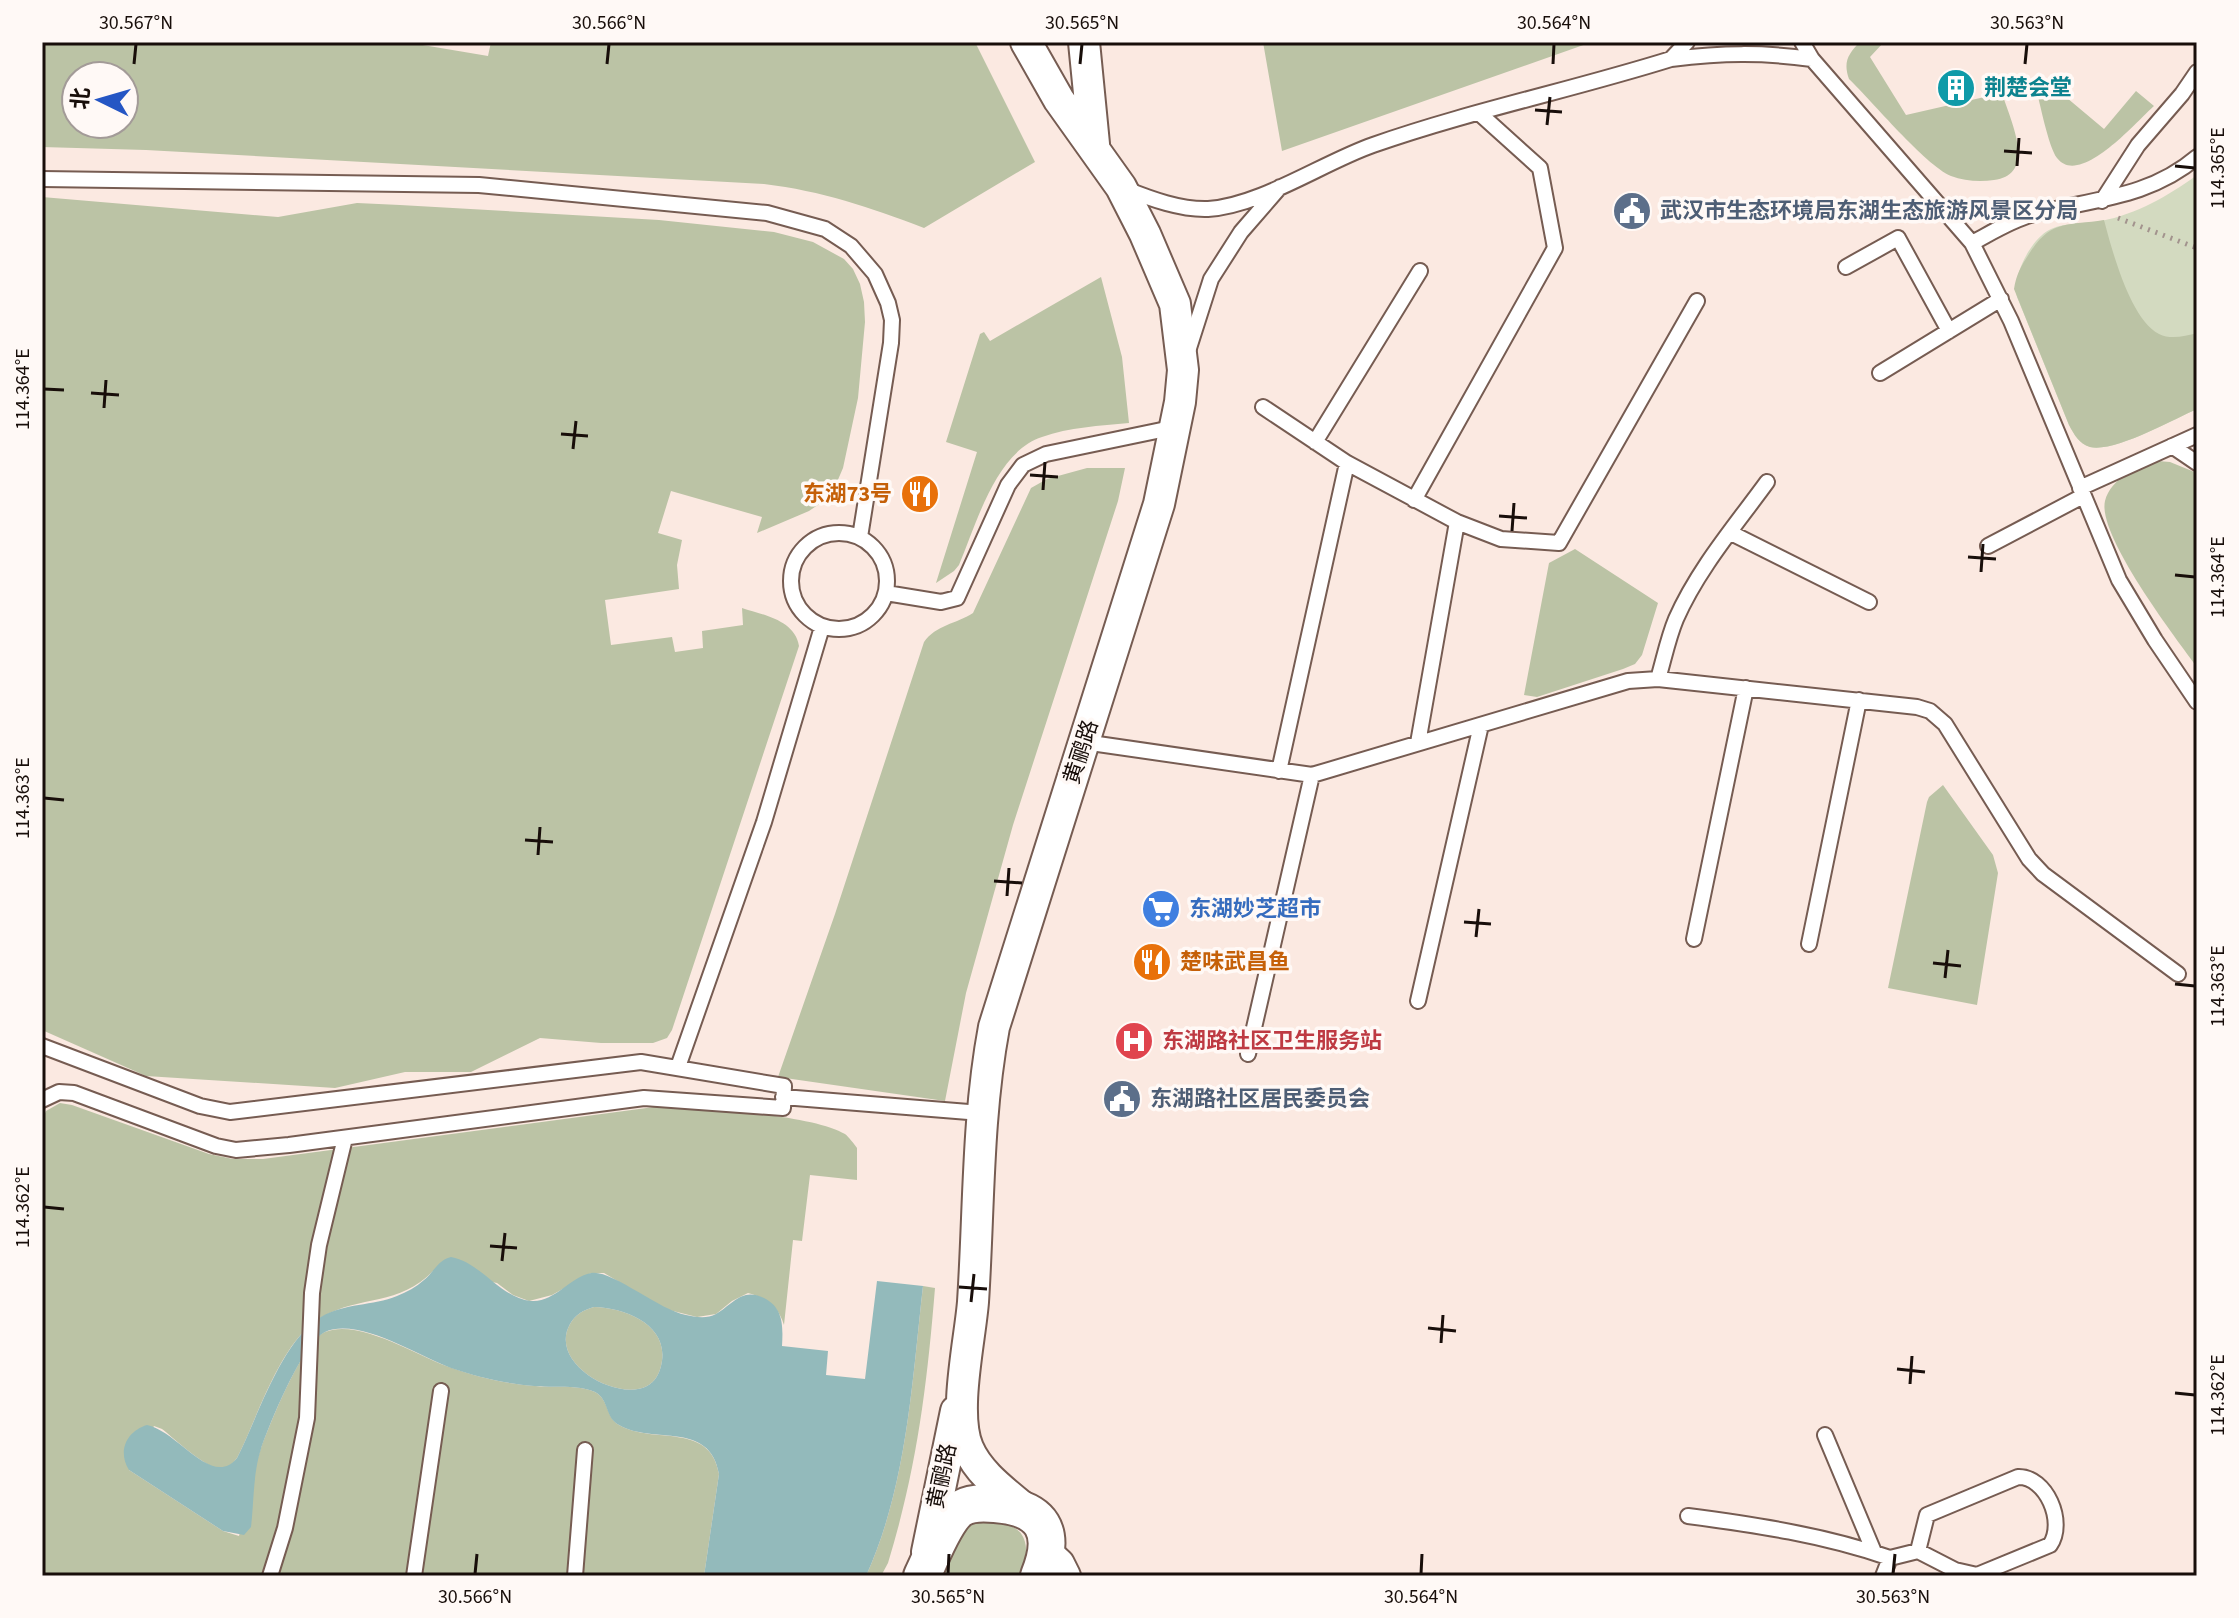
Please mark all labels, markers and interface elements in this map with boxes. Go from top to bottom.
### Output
text: 30.567°N [99,9,173,37]
text: 30.566°N [572,9,646,37]
text: 30.565°N [1045,9,1119,37]
text: 30.564°N [1517,9,1591,37]
text: 30.563°N [1990,9,2064,37]
north arrow [60,60,140,140]
building icon: 荆楚会堂 [1935,67,1977,109]
place label: 荆楚会堂 [1984,72,2072,104]
text: 北 [64,86,98,111]
text: 114.365°E [2204,127,2232,209]
public building icon: 武汉市生态环境局东湖生态旅游风景区分局 [1611,190,1653,232]
place label: 武汉市生态环境局东湖生态旅游风景区分局 [1660,195,2078,227]
text: 114.364°E [9,348,37,430]
restaurant icon: 东湖73号 [899,473,941,515]
place label: 东湖73号 [803,478,892,510]
text: 114.364°E [2204,536,2232,618]
street label: 黄鹂路 [1056,716,1106,788]
text: 114.363°E [9,757,37,839]
supermarket icon: 东湖妙芝超市 [1140,888,1182,930]
place label: 东湖妙芝超市 [1189,893,1321,925]
restaurant icon: 楚味武昌鱼 [1131,941,1173,983]
text: 114.363°E [2204,945,2232,1027]
place label: 楚味武昌鱼 [1180,946,1290,978]
hospital icon: 东湖路社区卫生服务站 [1113,1020,1155,1062]
place label: 东湖路社区卫生服务站 [1162,1025,1382,1057]
public building icon: 东湖路社区居民委员会 [1101,1078,1143,1120]
place label: 东湖路社区居民委员会 [1150,1083,1370,1115]
text: 114.362°E [9,1166,37,1248]
text: 114.362°E [2204,1354,2232,1436]
street label: 黄鹂路 [919,1440,965,1512]
text: 30.566°N [438,1583,512,1611]
text: 30.565°N [911,1583,985,1611]
text: 30.564°N [1384,1583,1458,1611]
text: 30.563°N [1856,1583,1930,1611]

